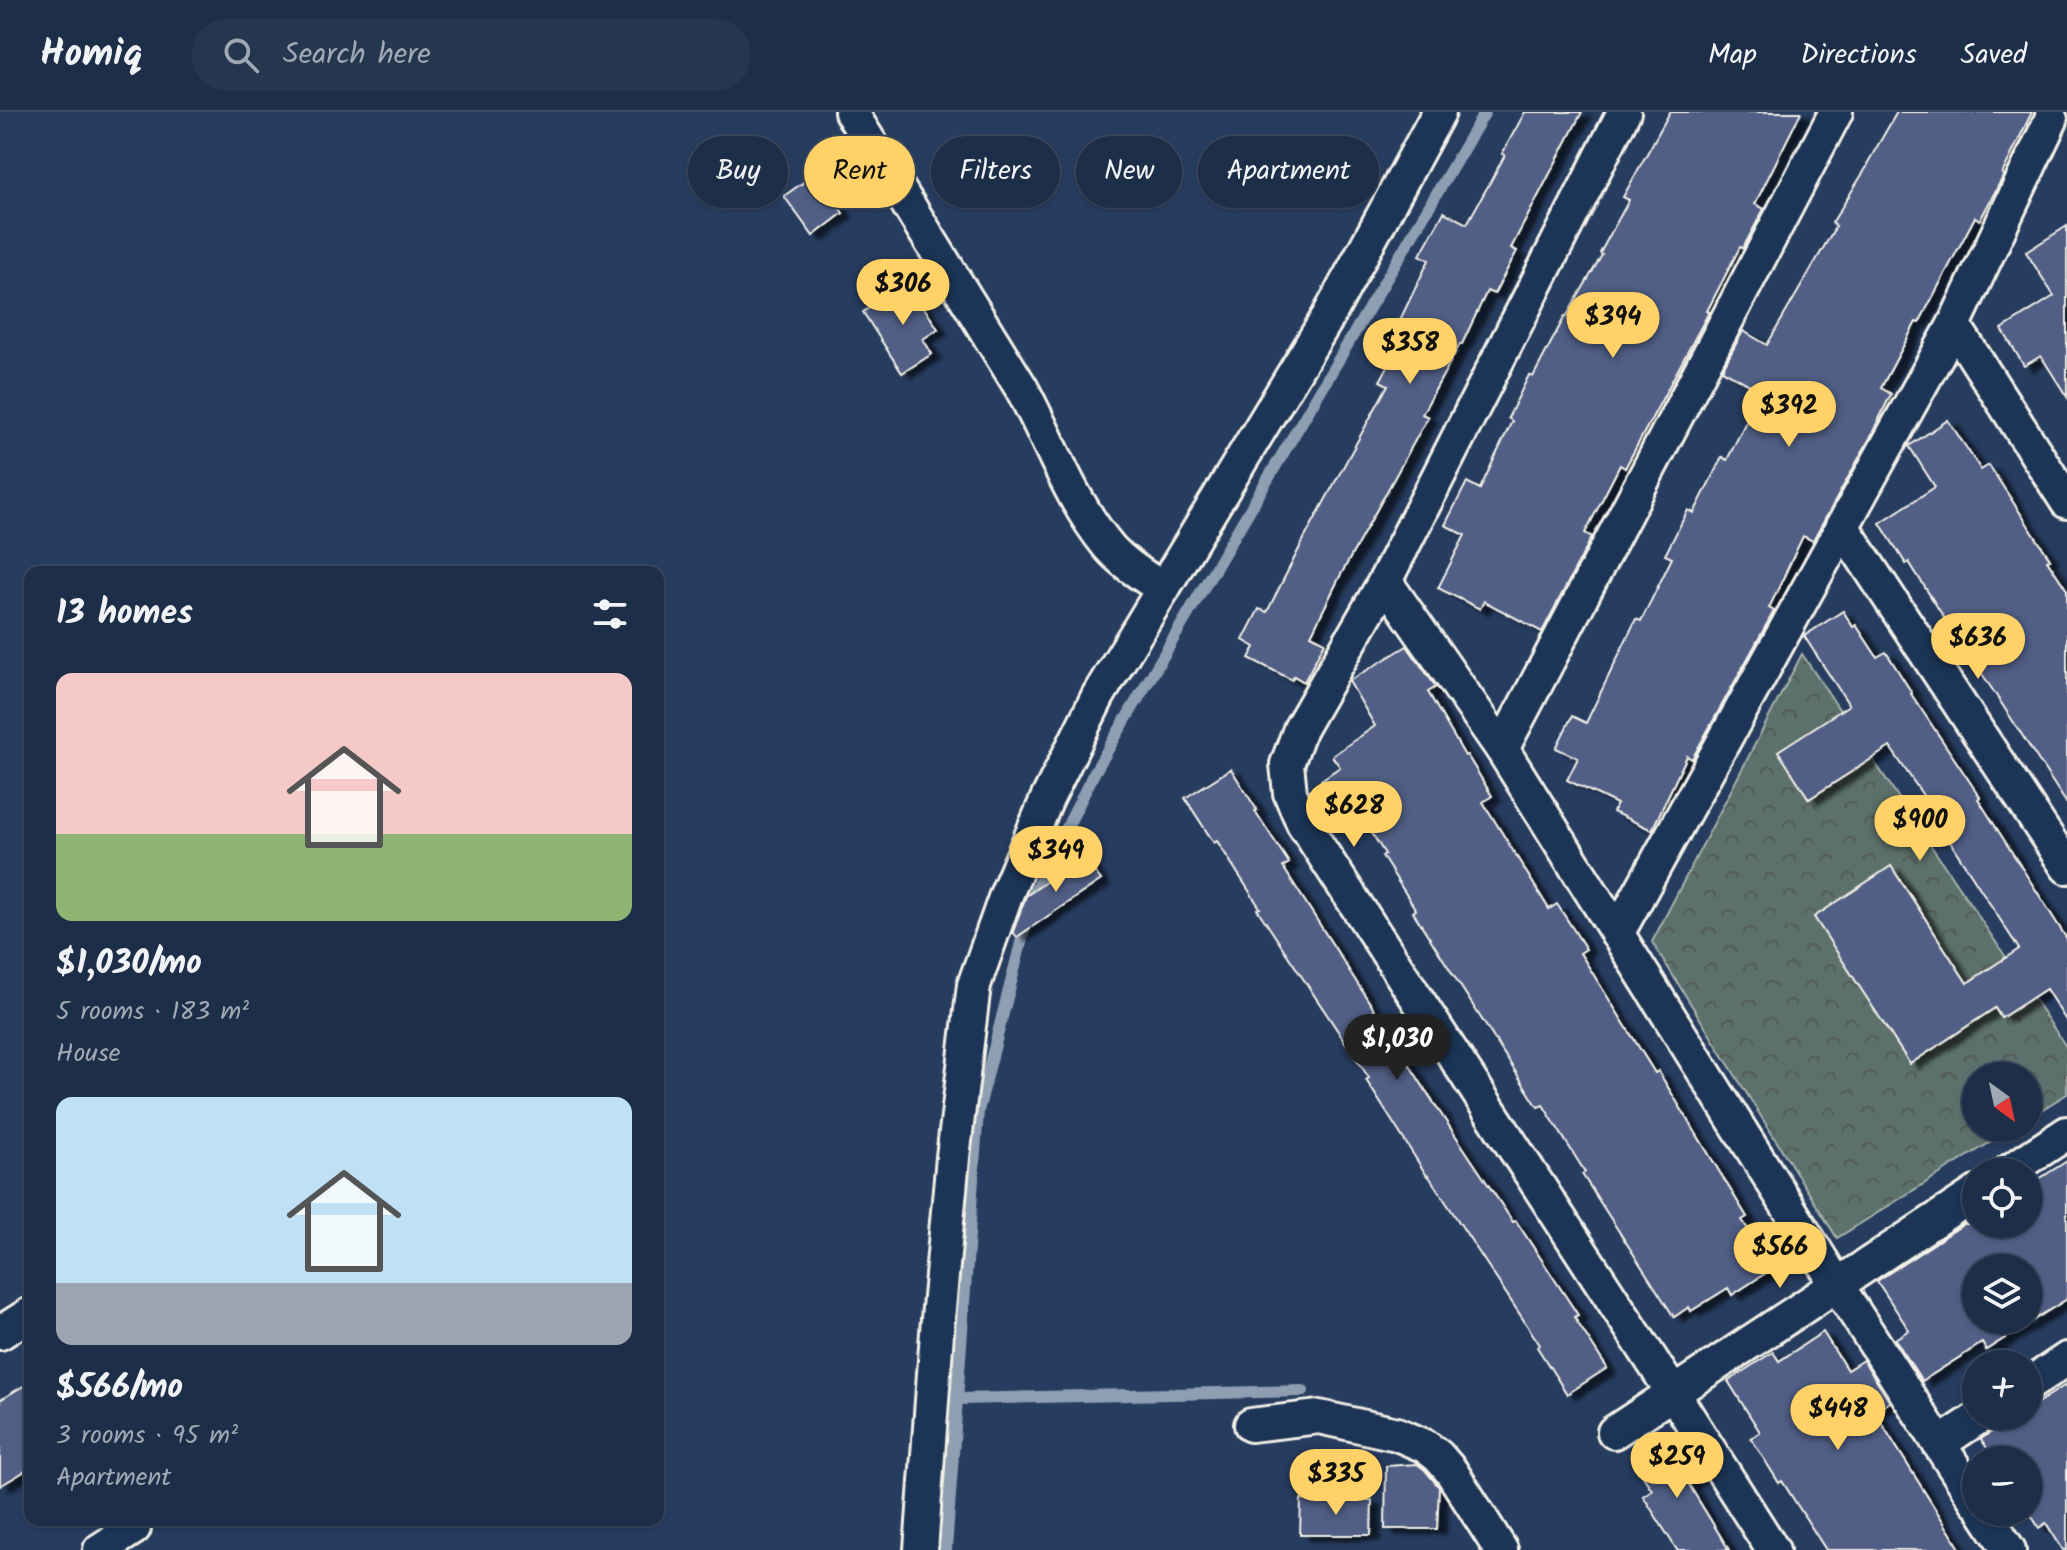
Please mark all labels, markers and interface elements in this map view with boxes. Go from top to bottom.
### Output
search box [191,19,751,91]
text: Homiq [40,25,143,85]
text: Search here [283,31,431,79]
icon: search [219,33,263,77]
text: Map [1708,33,1757,78]
text: Directions [1801,33,1917,78]
text: Saved [1961,33,2027,78]
chip: Buy [688,136,788,208]
chip: Rent [804,136,915,208]
chip: Filters [931,136,1060,208]
chip: New [1076,136,1182,208]
chip: Apartment [1198,136,1379,208]
pin: $306 [856,259,950,327]
text: $306 [874,264,932,306]
pin: $394 [1566,292,1660,360]
text: $394 [1585,297,1641,339]
pin: $358 [1363,318,1457,386]
text: $358 [1381,323,1439,365]
pin: $392 [1742,381,1836,449]
text: $392 [1760,386,1818,428]
text: 13 homes [56,587,193,641]
icon: filters [588,592,632,636]
pin: $636 [1931,613,2025,681]
text: $636 [1949,618,2007,660]
icon: home [272,725,416,869]
pin: $628 [1307,781,1401,849]
text: $628 [1324,786,1384,828]
pin: $900 [1873,795,1967,863]
text: $900 [1892,800,1948,842]
pin: $349 [1009,826,1103,894]
text: $349 [1028,831,1084,873]
text: $1,030/mo [56,937,202,991]
text: 5 rooms · 183 m² [56,991,249,1033]
pin: $1,030 [1332,1014,1462,1082]
text: $1,030 [1362,1019,1432,1061]
text: House [56,1033,120,1075]
north arrow [1962,1062,2042,1142]
map controls [1962,1062,2042,1526]
icon: home [272,1149,416,1293]
button: locate [1962,1158,2042,1238]
pin: $566 [1733,1222,1827,1290]
text: $566 [1752,1227,1808,1269]
button: layers [1962,1254,2042,1334]
button: + [1962,1350,2042,1430]
text: $566/mo [56,1361,183,1415]
pin: $448 [1791,1384,1885,1452]
text: $448 [1808,1389,1868,1431]
text: 3 rooms · 95 m² [56,1415,238,1457]
pin: $259 [1630,1432,1724,1500]
text: $259 [1649,1437,1705,1479]
button: − [1962,1446,2042,1526]
pin: $335 [1289,1449,1383,1517]
text: $335 [1308,1454,1365,1496]
text: Apartment [56,1457,171,1499]

